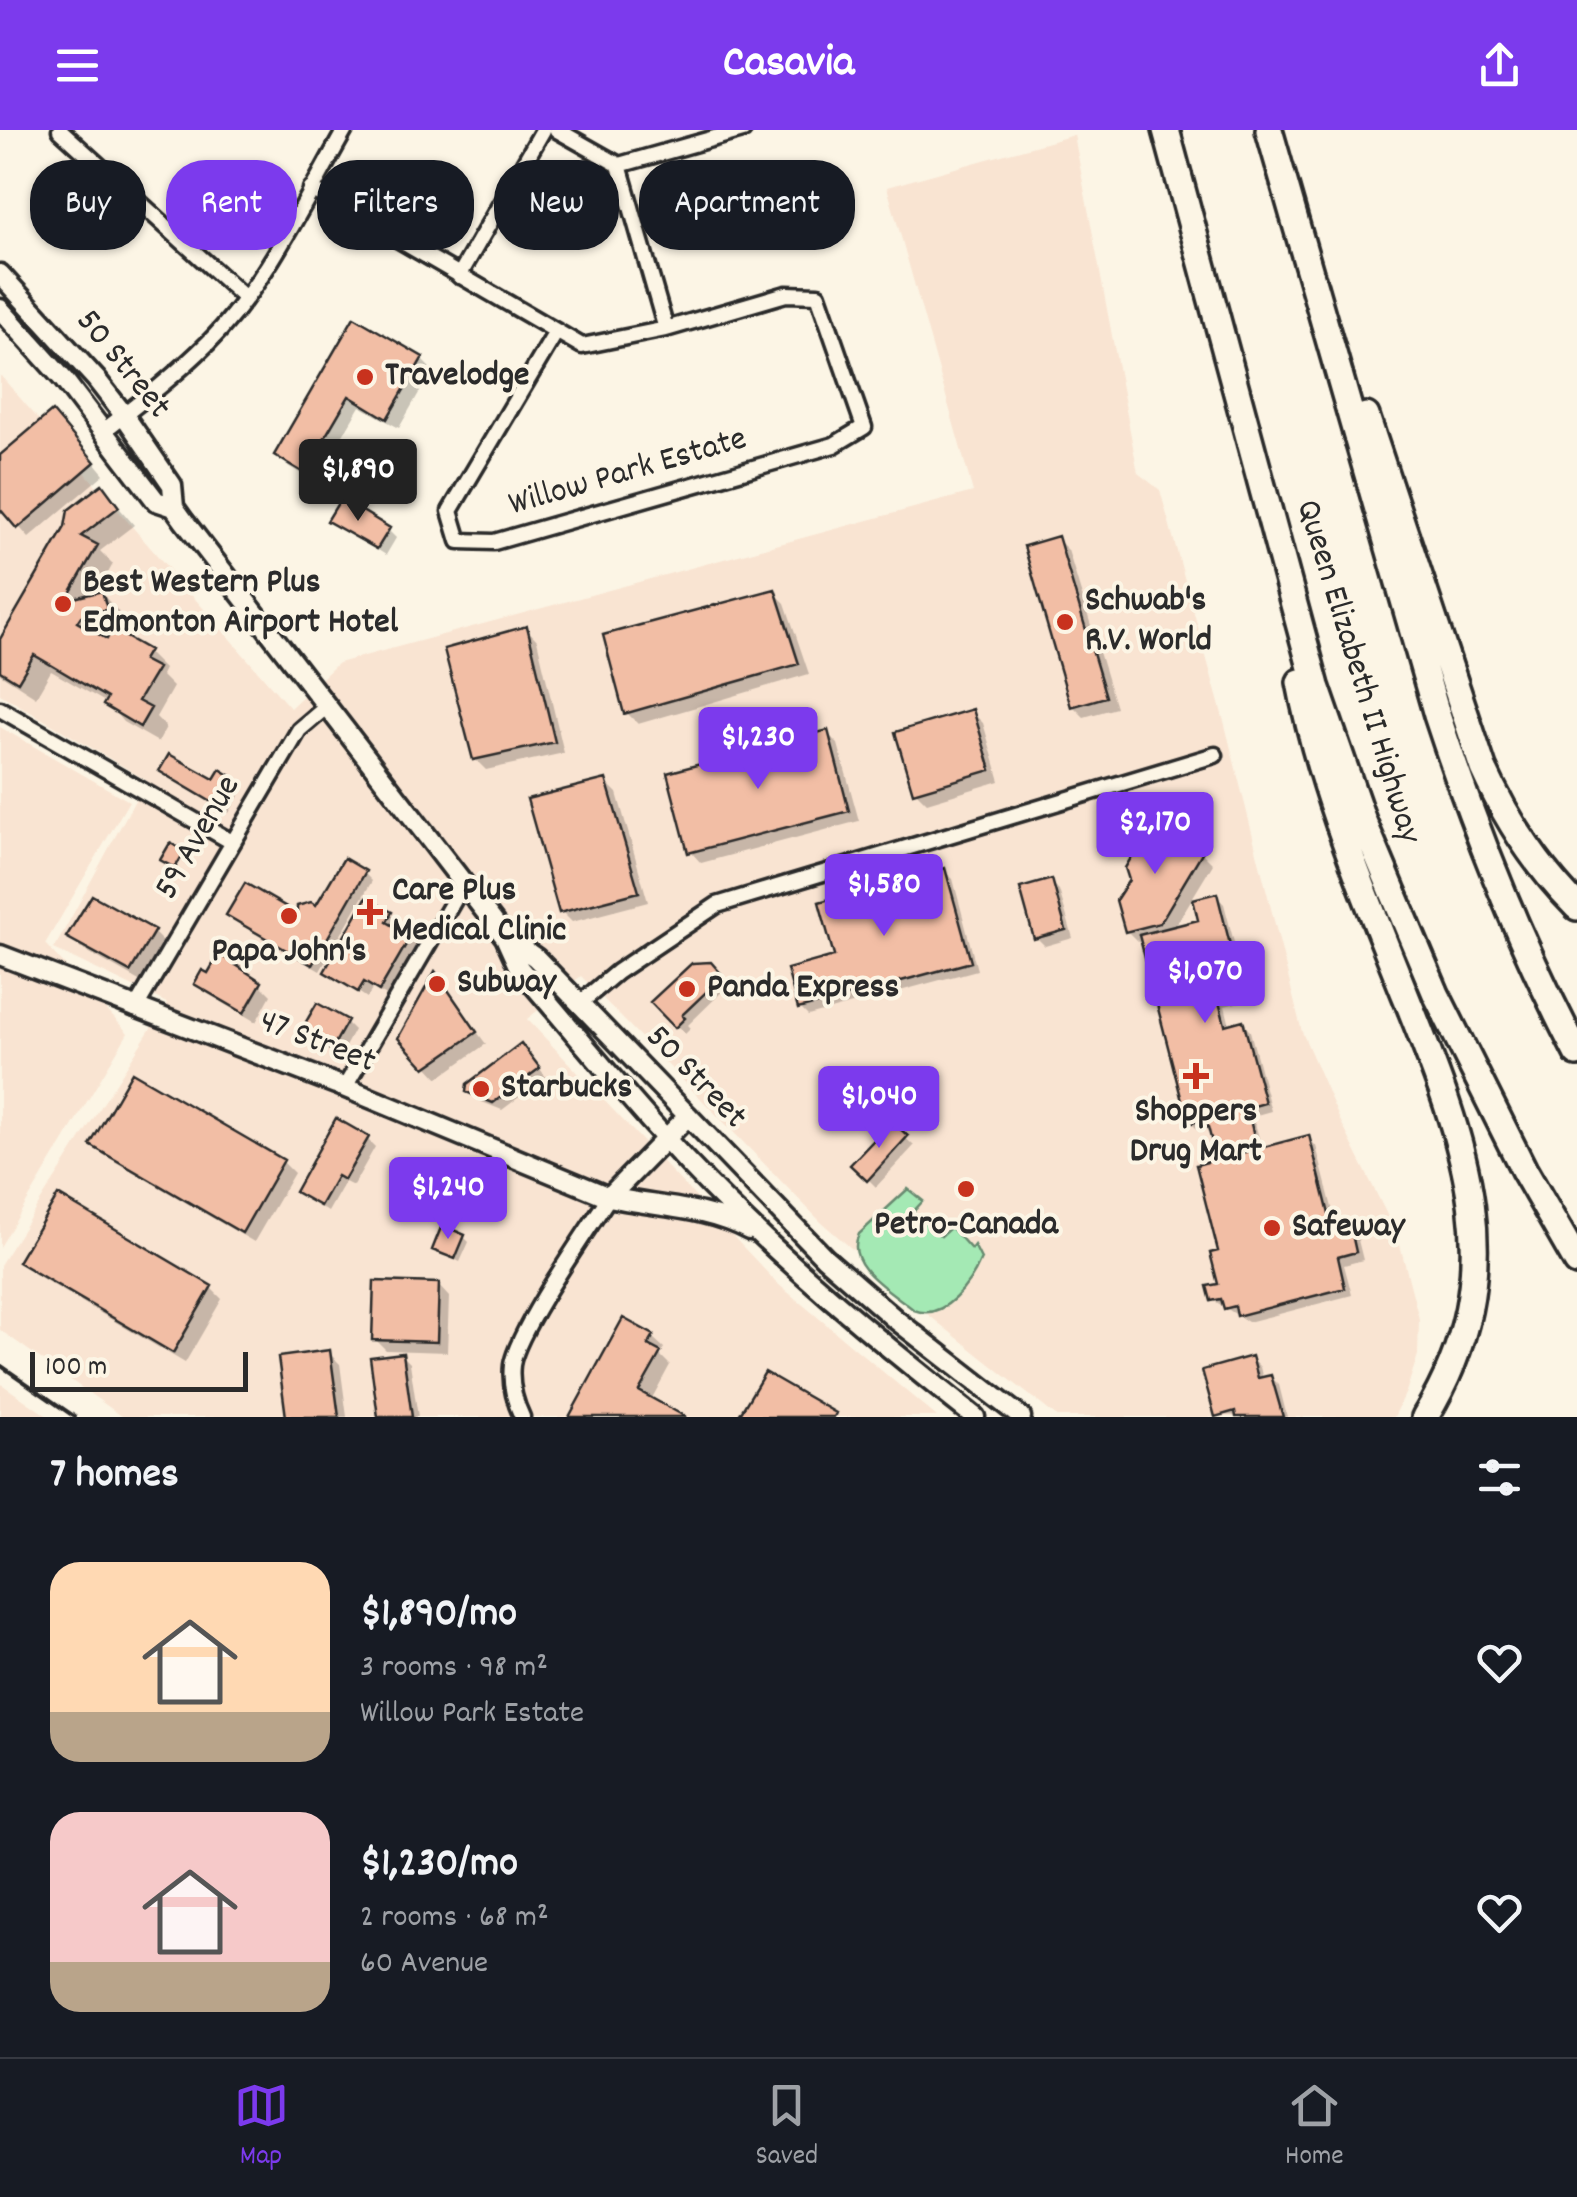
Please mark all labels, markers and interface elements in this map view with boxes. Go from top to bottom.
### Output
text: Casavia [723,33,854,97]
icon: menu [50,38,105,93]
icon: share [1472,38,1527,93]
chip: Buy [30,160,146,250]
chip: Rent [166,160,297,250]
chip: Filters [317,160,474,250]
chip: New [494,160,619,250]
chip: Apartment [639,160,855,250]
street label: 50 Street [62,299,182,431]
place label: Travelodge [385,352,529,402]
marker: Travelodge [354,366,376,388]
street label: Willow Park Estate [503,415,753,531]
pin: $1,890 [277,439,439,524]
text: $1,890 [321,448,395,494]
street label: Queen Elizabeth II Highway [1281,494,1433,851]
place label: Best Western Plus Edmonton Airport Hotel [83,559,399,649]
place label: Schwab's R.V. World [1085,577,1212,667]
marker: Best Western Plus Edmonton Airport Hotel [52,593,74,615]
marker: Schwab's R.V. World [1054,611,1076,633]
pin: $1,230 [677,707,839,792]
text: $1,230 [721,716,795,762]
street label: 59 Avenue [143,767,255,909]
pin: $2,170 [1074,792,1236,877]
text: $2,170 [1119,801,1192,847]
pin: $1,580 [803,854,965,939]
text: $1,580 [847,863,921,909]
place label: Care Plus Medical Clinic [392,867,566,957]
marker: Care Plus Medical Clinic [357,899,383,925]
marker: Papa John's [278,905,300,927]
place label: Papa John's [211,928,367,978]
pin: $1,070 [1124,941,1286,1026]
text: $1,070 [1167,950,1243,996]
place label: Subway [457,959,558,1009]
place label: Panda Express [707,964,899,1014]
marker: Subway [426,973,448,995]
marker: Panda Express [676,978,698,1000]
street label: 47 Street [252,998,383,1088]
street label: 50 Street [632,1014,758,1142]
place label: Starbucks [501,1064,632,1114]
marker: Shoppers Drug Mart [1185,1065,1207,1087]
pin: $1,040 [798,1066,960,1151]
text: $1,040 [840,1075,918,1121]
marker: Starbucks [470,1078,492,1100]
place label: Shoppers Drug Mart [1130,1088,1262,1178]
pin: $1,240 [367,1157,529,1242]
text: $1,240 [411,1166,485,1212]
marker: Petro-Canada [955,1178,977,1200]
place label: Petro-Canada [874,1201,1060,1251]
place label: Safeway [1292,1203,1407,1253]
marker: Safeway [1261,1217,1283,1239]
scale bar [30,1347,248,1392]
text: 100 m [45,1349,107,1389]
text: 7 homes [50,1447,179,1507]
icon: filters [1472,1450,1527,1505]
text: $1,890/mo [360,1586,517,1646]
icon: home [130,1602,250,1722]
icon: heart [1472,1635,1527,1690]
text: 3 rooms · 98 m² [360,1646,548,1692]
text: Willow Park Estate [360,1692,584,1738]
text: $1,230/mo [360,1836,518,1896]
icon: home [130,1852,250,1972]
icon: heart [1472,1885,1527,1940]
text: 2 rooms · 68 m² [360,1896,549,1942]
text: 60 Avenue [360,1942,488,1988]
tab: Map [234,2078,289,2178]
tab: Saved [756,2078,818,2178]
tab: Home [1285,2078,1343,2178]

